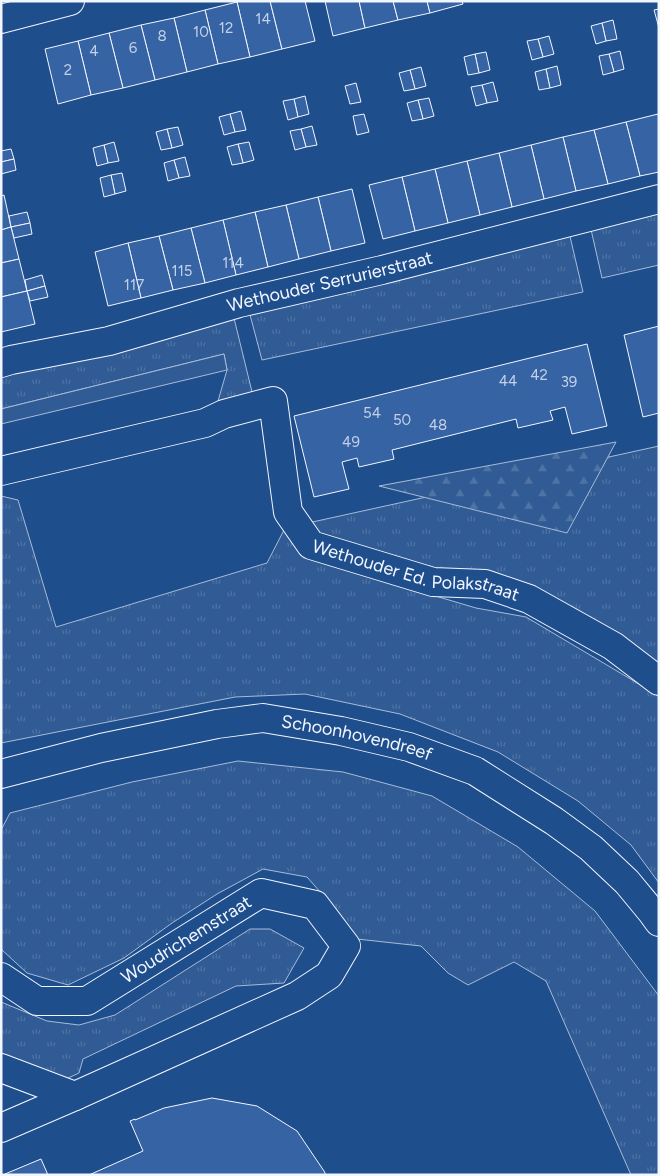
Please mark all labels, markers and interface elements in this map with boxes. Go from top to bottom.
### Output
house number: 14 [255,10,271,28]
house number: 12 [219,19,233,37]
house number: 10 [193,23,209,41]
house number: 8 [157,27,167,45]
house number: 6 [129,39,138,57]
house number: 4 [89,42,99,60]
house number: 2 [64,61,72,79]
street label: Wethouder Serrurierstraat [224,246,435,317]
house number: 114 [222,254,244,272]
house number: 115 [171,262,193,280]
house number: 117 [124,276,144,294]
house number: 42 [530,366,548,384]
house number: 44 [499,372,517,390]
house number: 39 [561,373,577,391]
house number: 54 [363,404,381,422]
house number: 50 [393,411,411,429]
house number: 48 [429,416,447,434]
house number: 49 [342,433,360,451]
street label: Wethouder Ed. Polakstraat [310,535,522,606]
street label: Schoonhovendreef [280,710,436,766]
street label: Woudrichemstraat [117,891,256,988]

